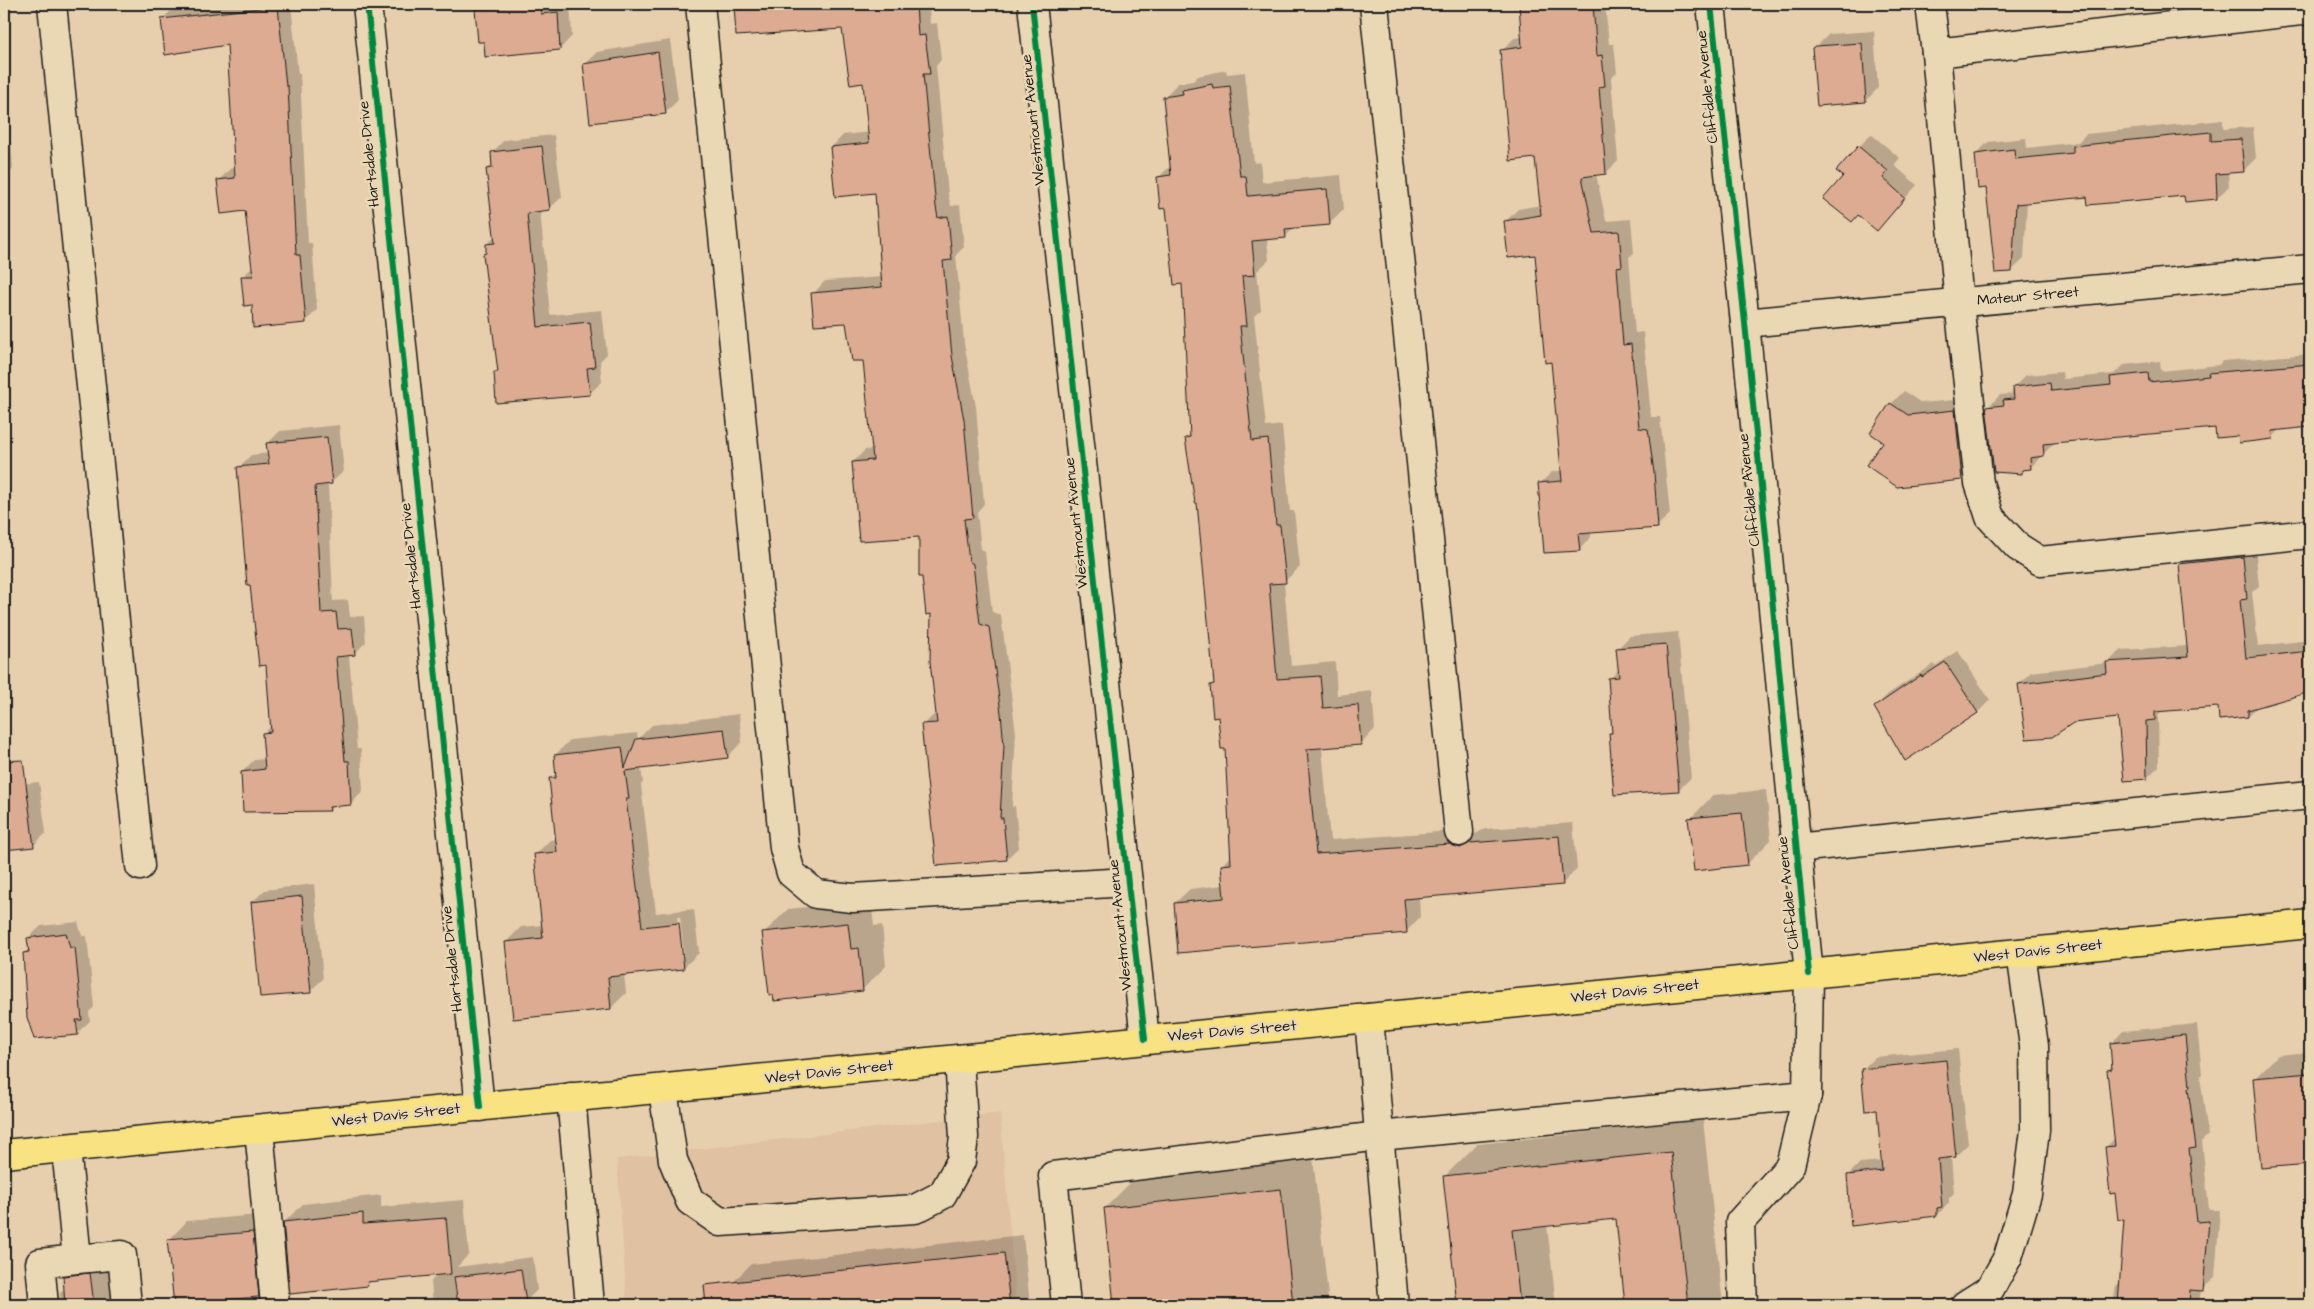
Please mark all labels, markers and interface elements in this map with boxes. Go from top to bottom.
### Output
street label: Cliffdale Avenue [1691,29,1723,145]
street label: Westmount Avenue [1016,53,1050,187]
street label: Hartsdale Drive [353,100,385,208]
street label: Mateur Street [1976,281,2080,311]
street label: Cliffdale Avenue [1733,432,1765,548]
street label: Westmount Avenue [1059,456,1093,590]
street label: Hartsdale Drive [395,502,427,610]
street label: Cliffdale Avenue [1772,835,1804,951]
street label: Westmount Avenue [1103,858,1137,992]
street label: Hartsdale Drive [436,905,468,1013]
street label: West Davis Street [1973,934,2103,968]
street label: West Davis Street [1570,974,1700,1008]
street label: West Davis Street [1167,1015,1297,1047]
street label: West Davis Street [764,1055,894,1089]
street label: West Davis Street [331,1098,461,1132]

